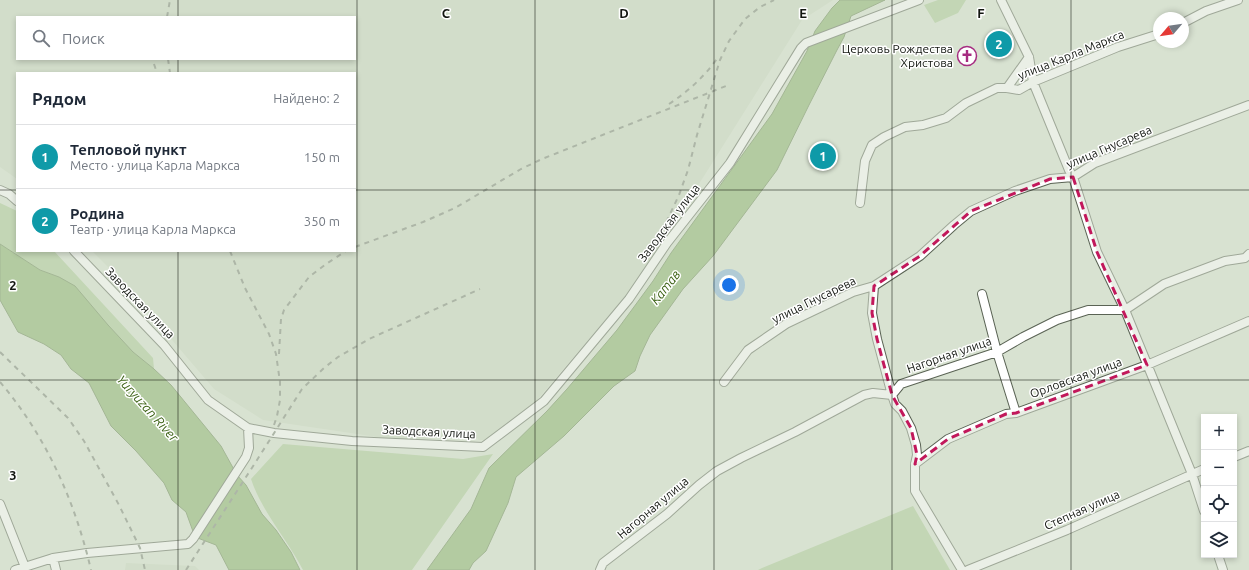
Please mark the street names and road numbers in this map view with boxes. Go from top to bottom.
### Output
street label: улица Карла Маркса [1016,27,1126,82]
street label: улица Гнусарева [1064,123,1154,170]
street label: Заводская улица [635,181,702,264]
street label: Заводская улица [103,264,178,341]
street label: улица Гнусарева [770,274,858,325]
street label: Нагорная улица [905,334,993,375]
street label: Орловская улица [1028,355,1124,400]
street label: Заводская улица [382,423,476,440]
street label: Нагорная улица [615,474,691,541]
street label: Степная улица [1042,487,1122,532]

